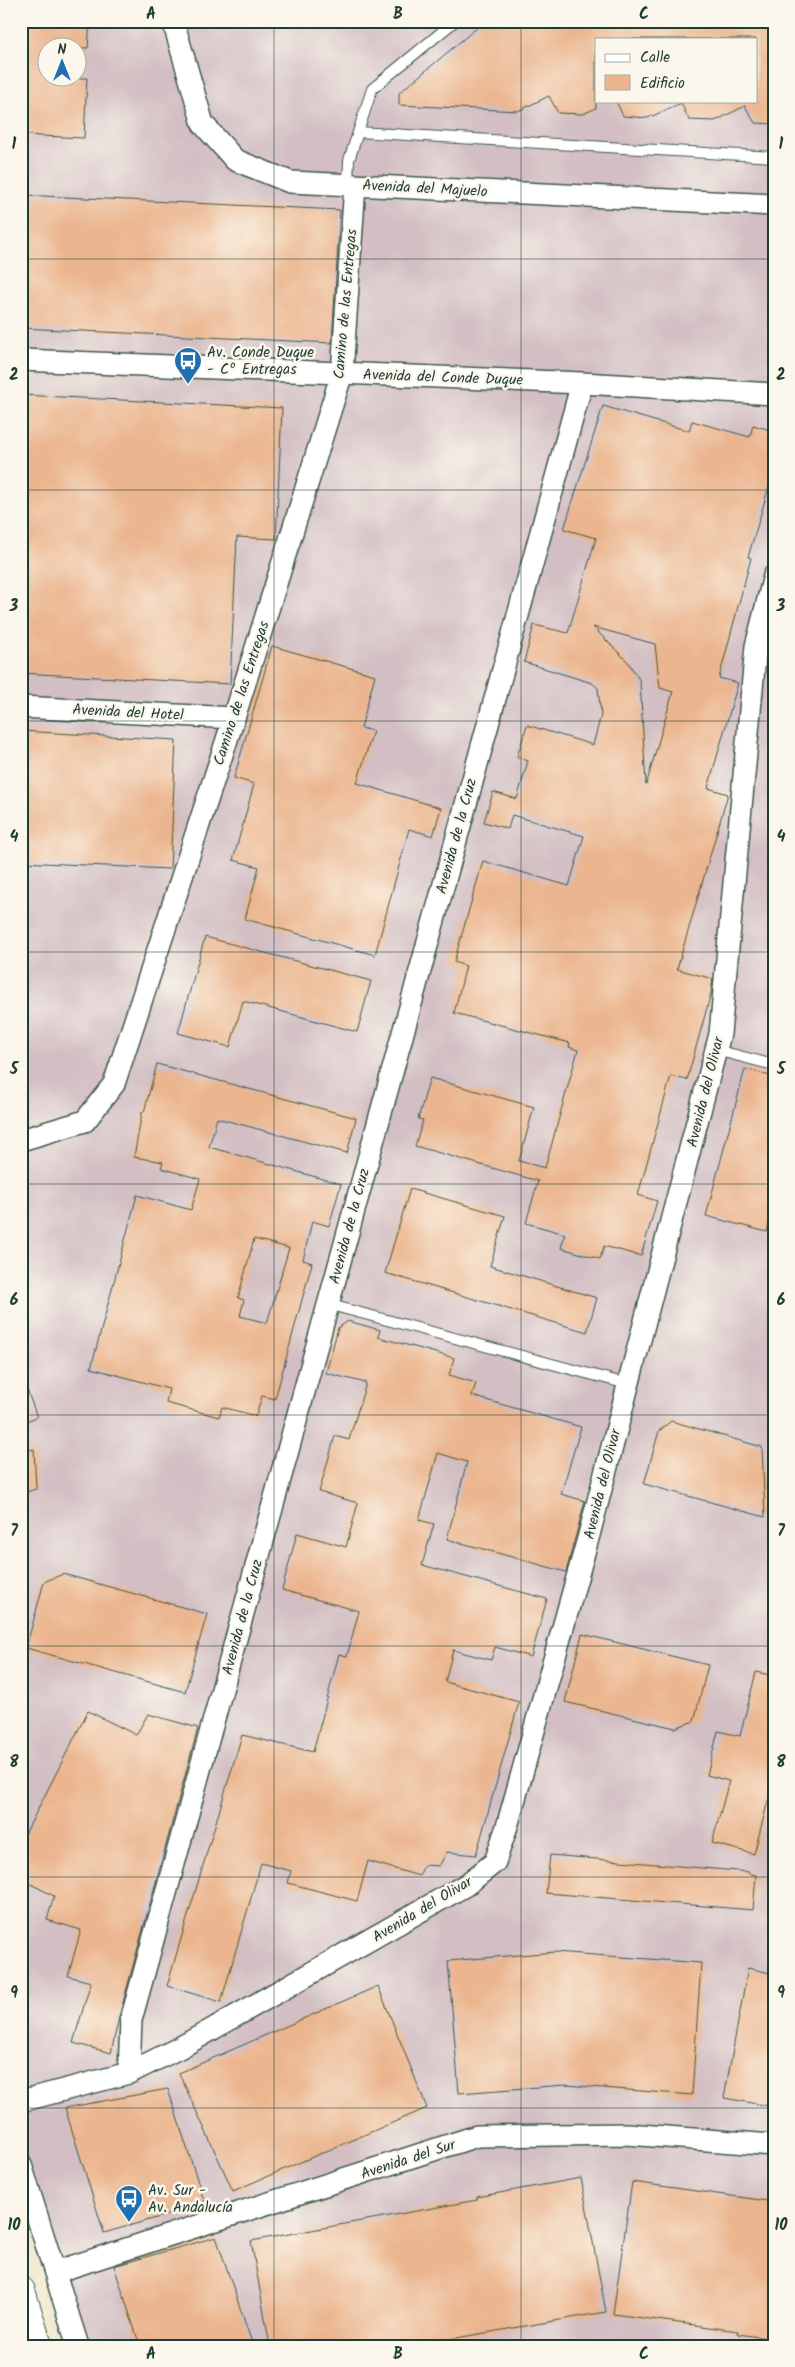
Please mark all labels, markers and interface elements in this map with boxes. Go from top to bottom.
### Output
text: A [146,2,156,27]
text: B [393,2,403,27]
text: C [639,2,649,27]
north arrow [38,38,88,88]
legend [595,38,758,102]
text: N [58,39,67,61]
text: Calle [640,46,670,70]
text: Edificio [640,72,685,96]
text: 1 [12,132,17,157]
text: 1 [779,132,784,157]
street label: Avenida del Majuelo [362,174,488,204]
street label: Camino de las Entregas [327,227,365,380]
place label: Av. Conde Duque - Cº Entregas [207,341,314,382]
bus stop icon: Av. Conde Duque - Cº Entregas [173,346,203,385]
text: 2 [9,363,19,388]
street label: Avenida del Conde Duque [362,363,524,393]
text: 2 [776,363,786,388]
text: 3 [9,594,19,619]
text: 3 [776,594,786,619]
street label: Camino de las Entregas [207,617,277,769]
street label: Avenida del Hotel [72,698,184,728]
street label: Avenida de la Cruz [430,775,484,897]
text: 4 [10,825,19,850]
text: 4 [777,825,786,850]
street label: Avenida del Olivar [681,1034,732,1150]
text: 5 [9,1057,20,1082]
text: 5 [776,1057,787,1082]
street label: Avenida de la Cruz [323,1165,377,1287]
text: 6 [10,1288,19,1313]
text: 6 [777,1288,786,1313]
street label: Avenida del Olivar [578,1426,629,1542]
text: 7 [10,1519,18,1544]
text: 7 [777,1519,785,1544]
street label: Avenida de la Cruz [216,1556,270,1678]
text: 8 [9,1750,19,1775]
text: 8 [776,1750,786,1775]
street label: Avenida del Olivar [368,1870,478,1949]
text: 9 [10,1981,18,2006]
text: 9 [777,1981,785,2006]
street label: Avenida del Sur [358,2133,460,2187]
place label: Av. Sur - Av. Andalucía [148,2179,233,2220]
bus stop icon: Av. Sur - Av. Andalucía [114,2184,144,2223]
text: 10 [7,2213,21,2238]
text: 10 [774,2213,788,2238]
text: A [146,2342,156,2367]
text: B [393,2342,403,2367]
text: C [639,2342,649,2367]

